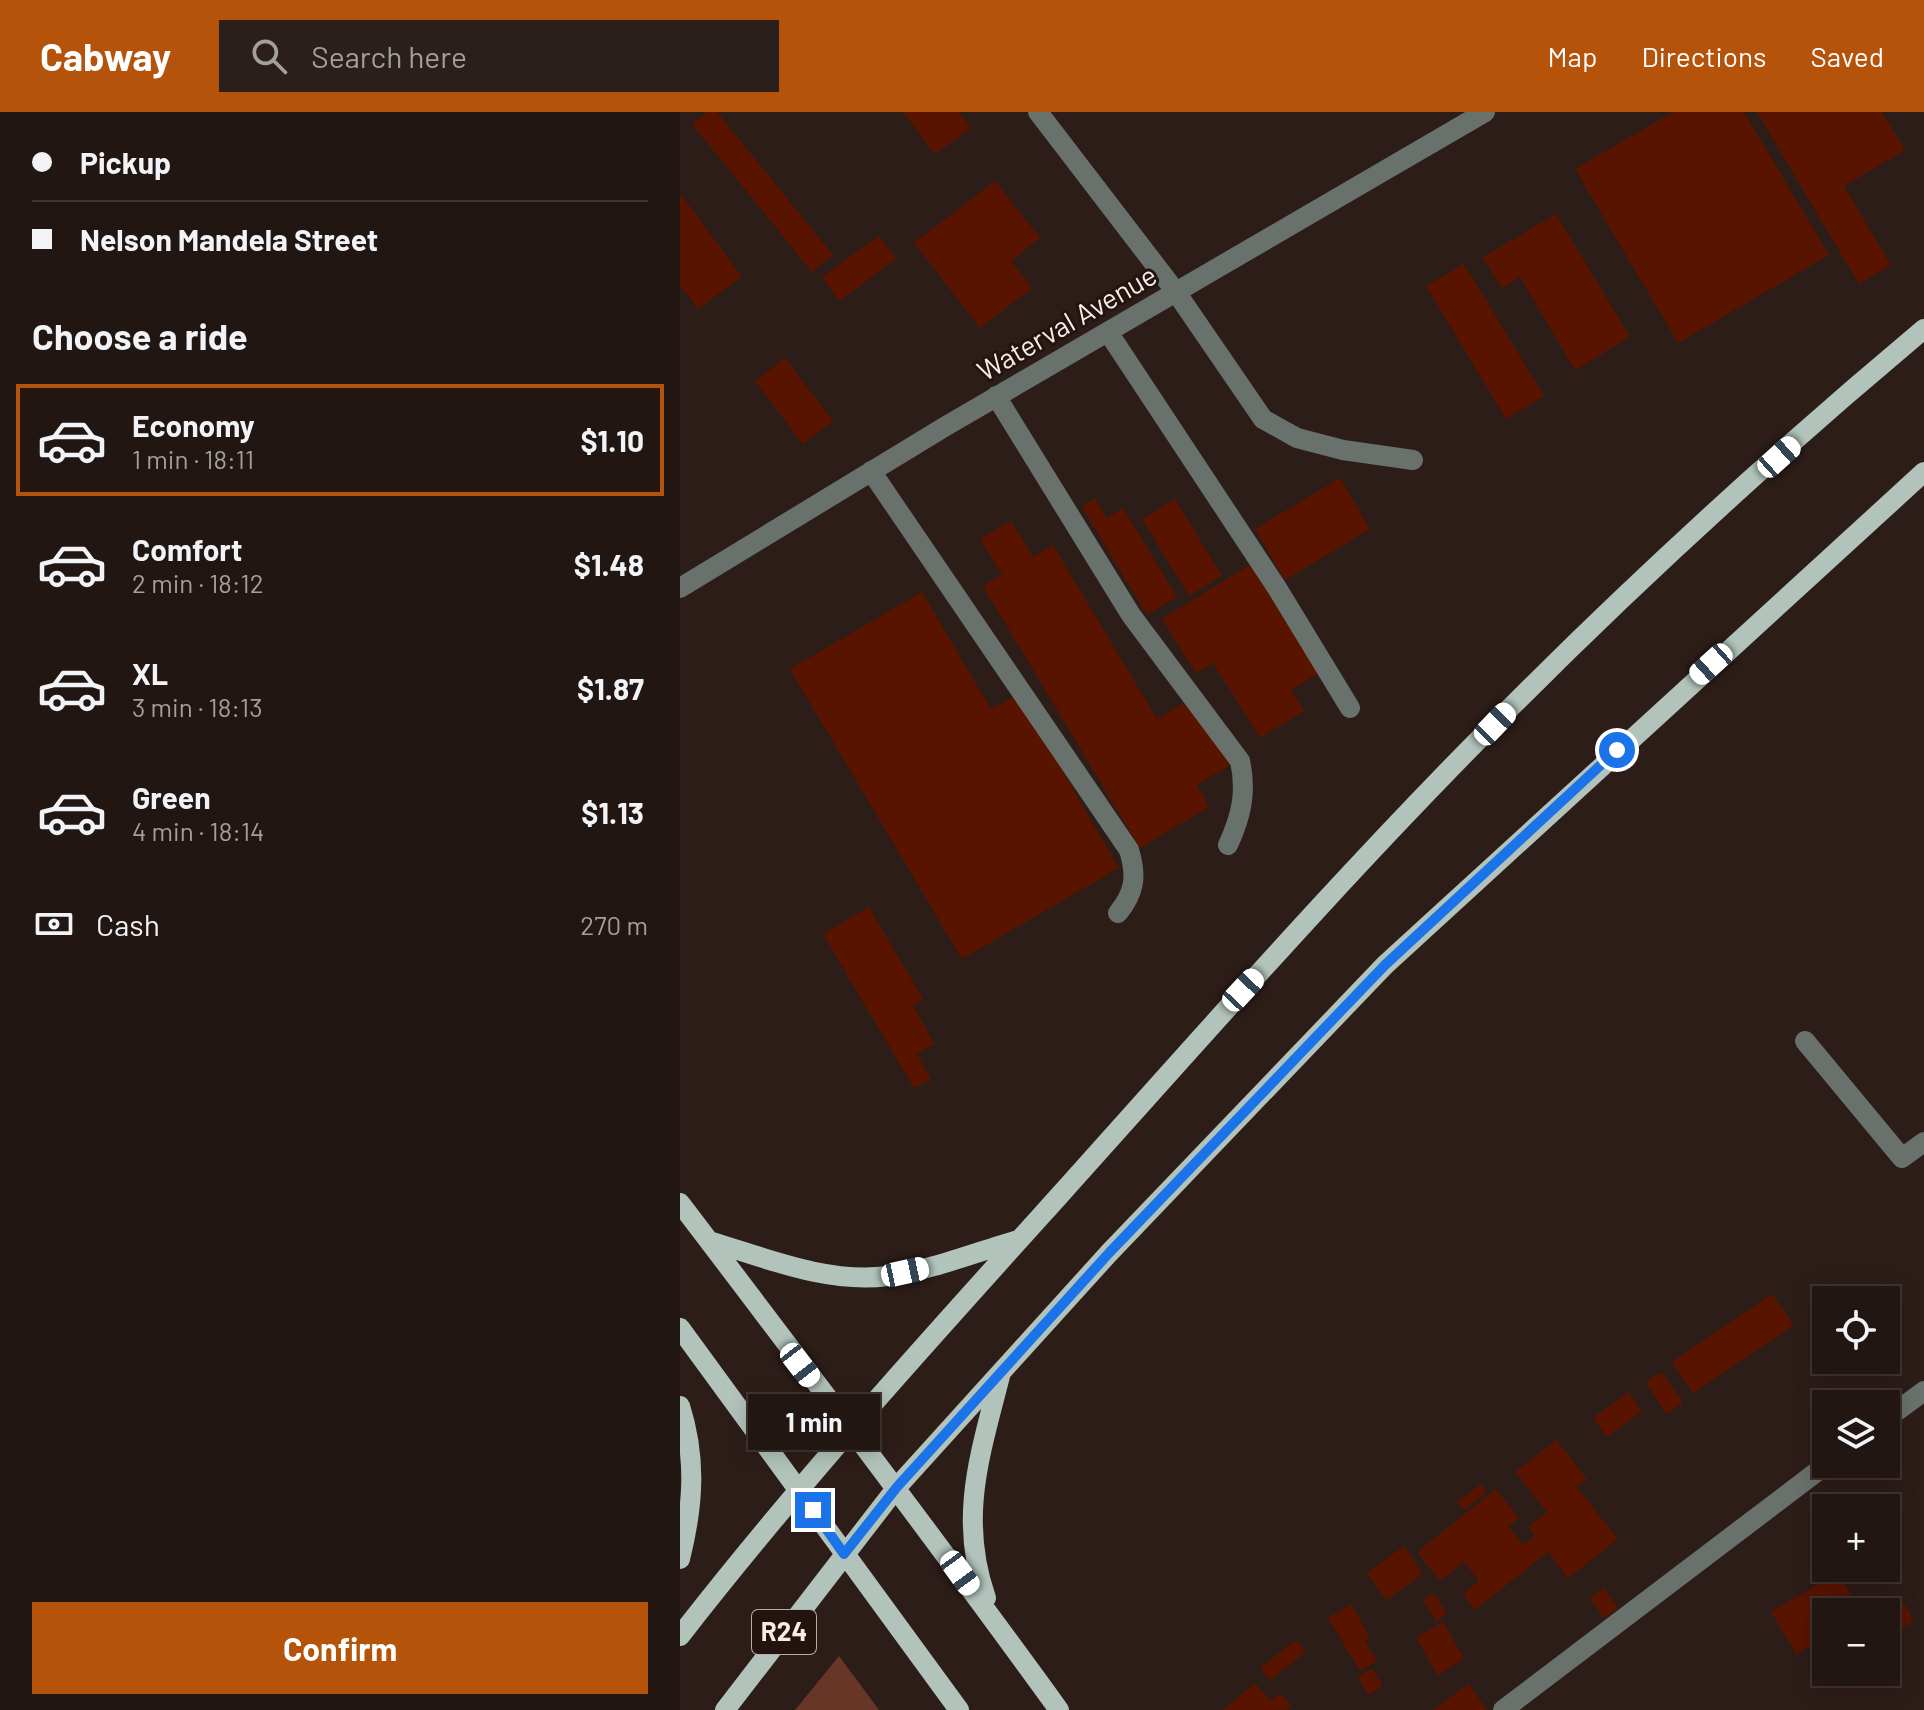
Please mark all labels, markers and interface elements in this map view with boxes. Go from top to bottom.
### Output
search box [219,20,779,92]
text: Cabway [40,33,171,79]
icon: search [247,34,291,78]
text: Search here [311,38,467,74]
text: Map [1548,39,1597,73]
text: Directions [1641,39,1767,73]
text: Saved [1811,39,1884,73]
text: Pickup [80,144,171,180]
text: Nelson Mandela Street [80,221,378,257]
street label: Waterval Avenue [971,257,1162,387]
text: Choose a ride [32,314,248,357]
icon: car [36,404,108,476]
text: Economy [132,407,255,443]
text: $1.10 [580,422,644,458]
car [1753,432,1805,482]
text: 1 min · 18:11 [132,443,254,474]
icon: car [36,528,108,600]
text: Comfort [132,531,242,567]
text: $1.48 [574,546,644,582]
text: 2 min · 18:12 [132,567,264,598]
car [1685,639,1737,689]
icon: car [36,652,108,724]
text: XL [132,655,168,691]
text: $1.87 [577,670,644,706]
text: 3 min · 18:13 [132,691,263,722]
car [1470,698,1520,750]
route start [1599,732,1635,768]
icon: car [36,776,108,848]
text: Green [132,779,211,815]
text: $1.13 [581,794,644,830]
text: 4 min · 18:14 [132,815,264,846]
icon: cash [32,902,76,946]
text: Cash [96,906,160,942]
text: 270 m [580,909,648,940]
car [1218,964,1268,1016]
car [879,1255,931,1289]
map controls [1812,1286,1900,1686]
button: locate [1812,1286,1900,1374]
car [776,1339,824,1391]
button: layers [1812,1390,1900,1478]
callout: 1 min [747,1394,879,1450]
text: 1 min [786,1406,842,1437]
route end [795,1492,831,1528]
button: + [1812,1494,1900,1582]
car [936,1547,984,1599]
button: − [1812,1598,1900,1686]
button: Confirm [32,1602,648,1694]
road number: R24 [752,1610,816,1654]

